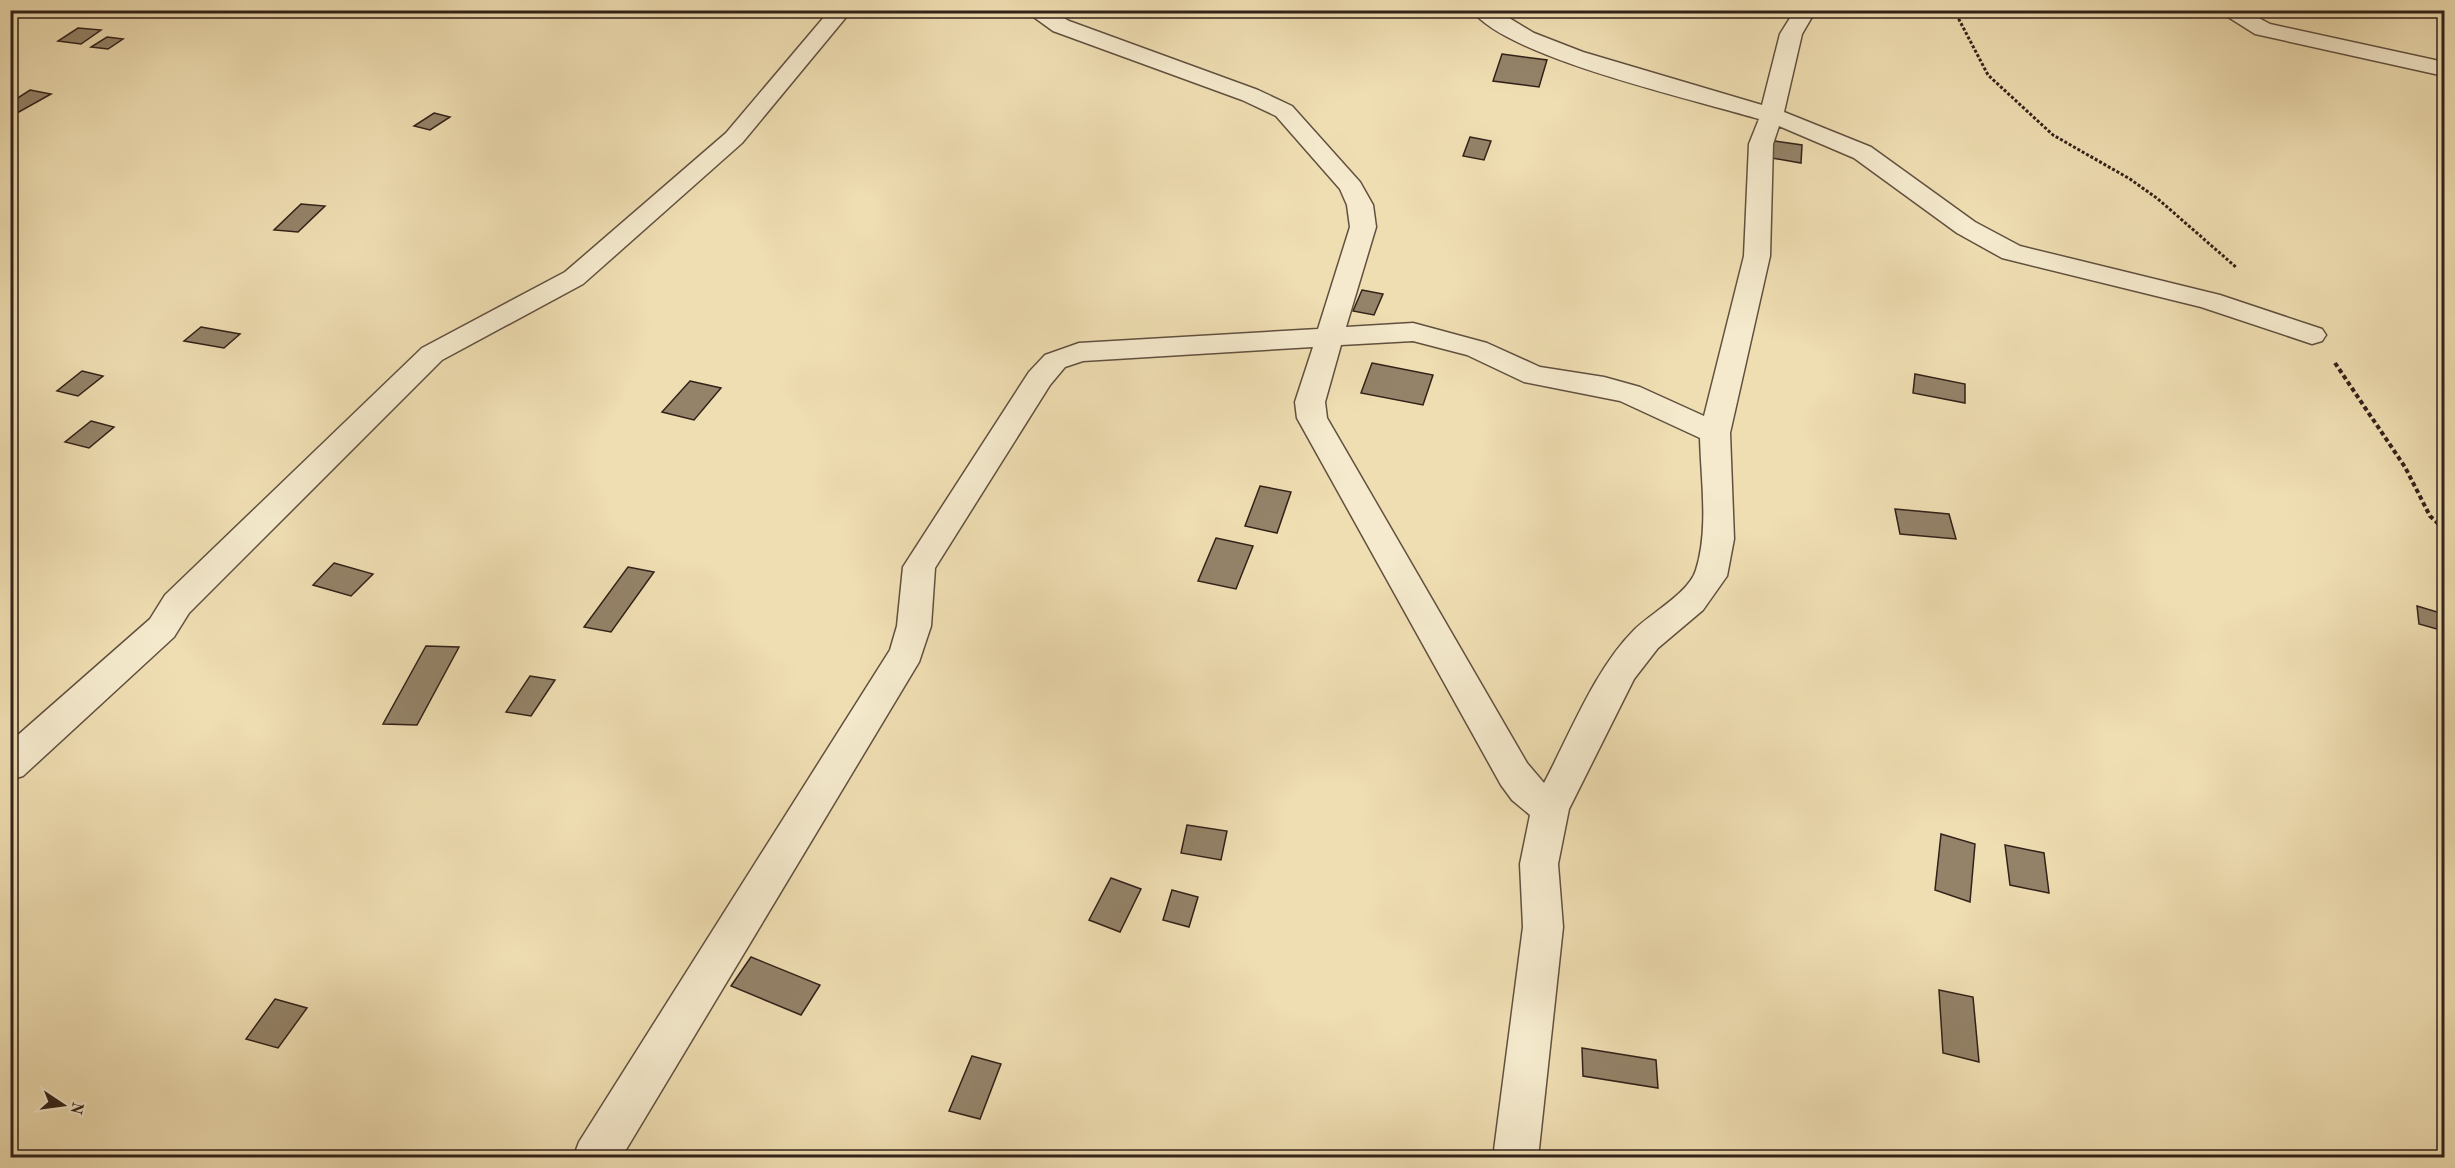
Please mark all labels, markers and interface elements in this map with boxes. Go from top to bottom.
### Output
north arrow [33,1075,93,1135]
text: N [66,1100,85,1116]

